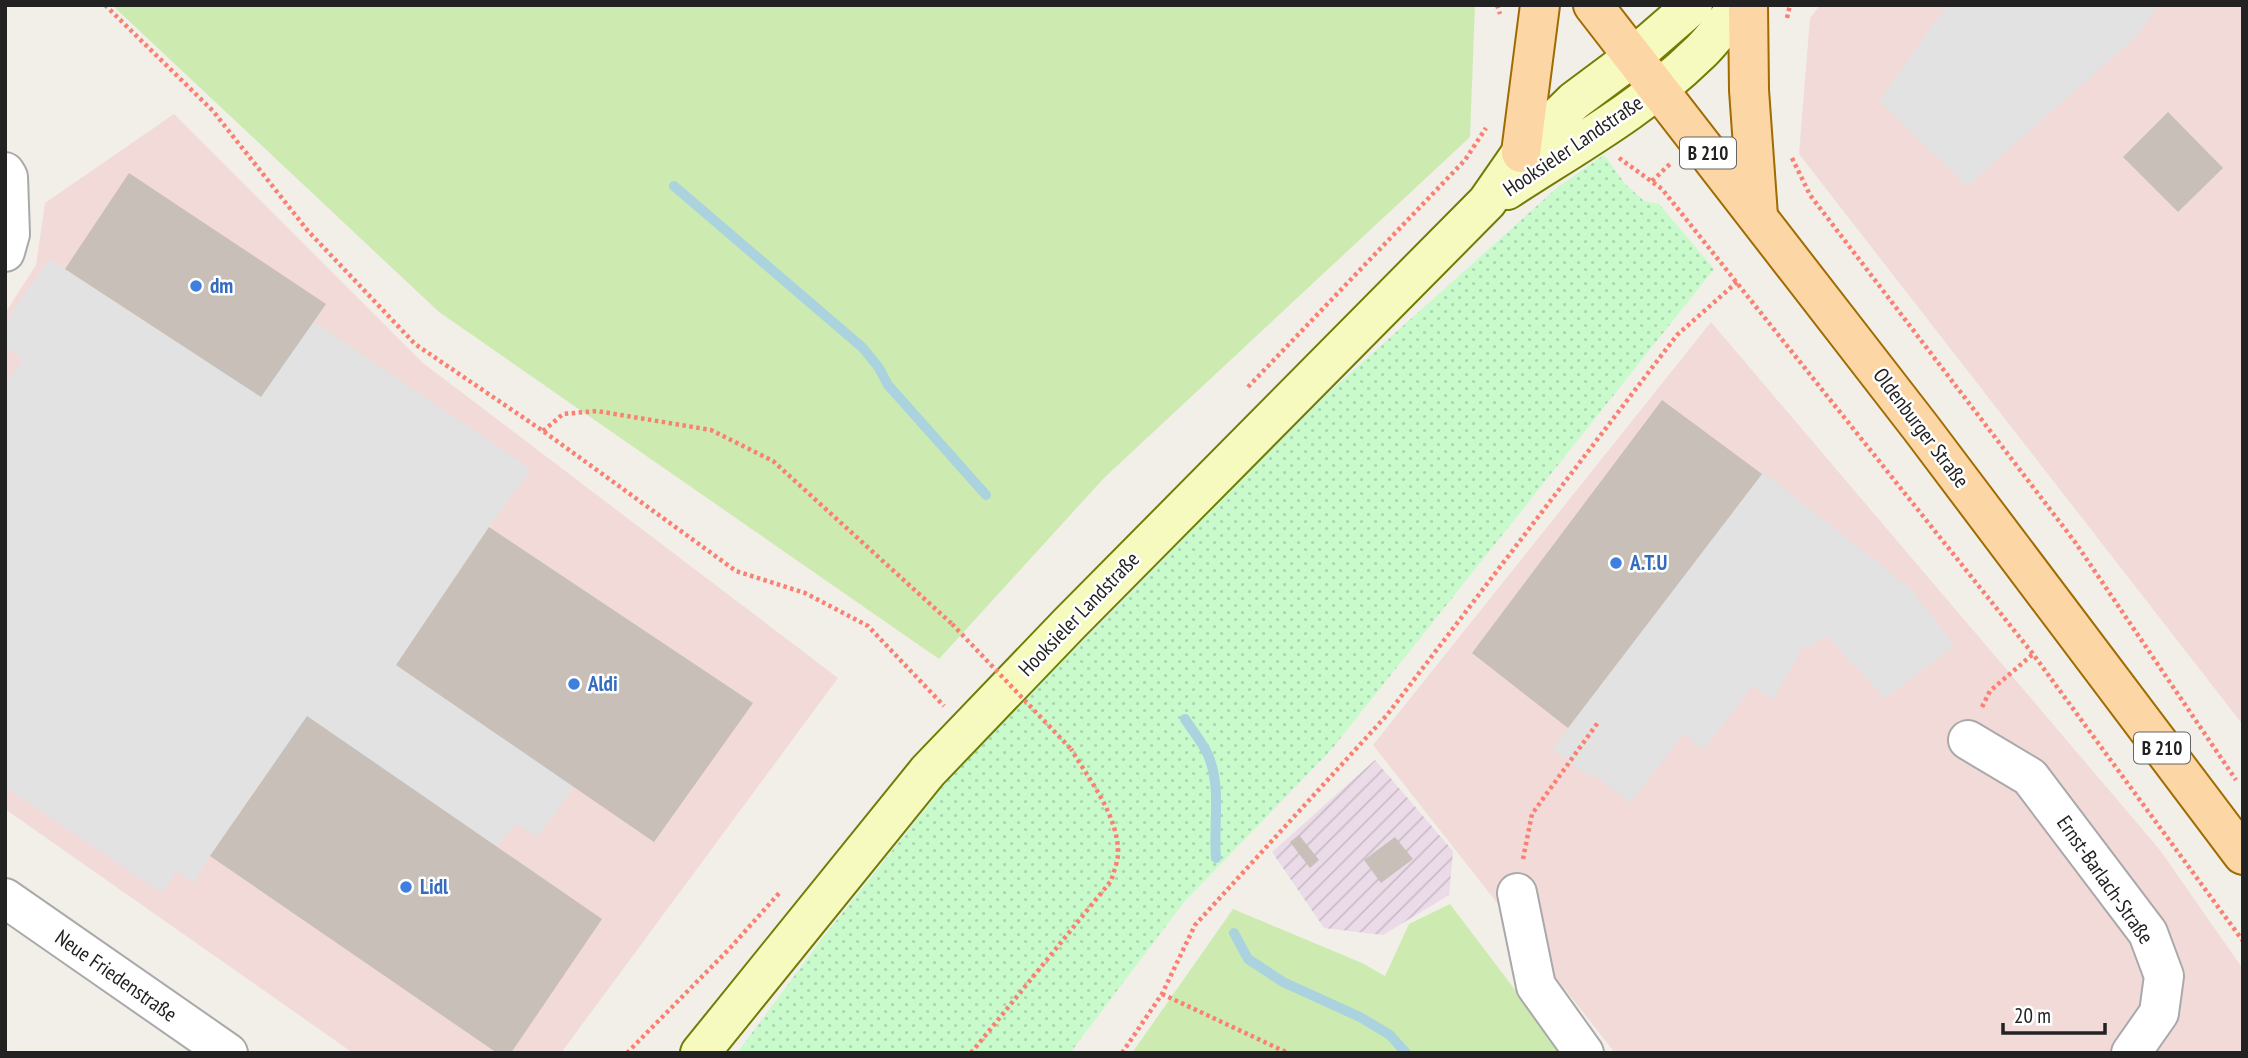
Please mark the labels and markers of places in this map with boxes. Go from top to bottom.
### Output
place label: dm [210,272,233,299]
marker: dm [188,278,204,294]
place label: A.T.U [1629,549,1667,576]
marker: A.T.U [1608,555,1624,571]
place label: Aldi [587,670,618,697]
marker: Aldi [566,676,582,692]
place label: Lidl [420,873,449,900]
marker: Lidl [398,879,414,895]

